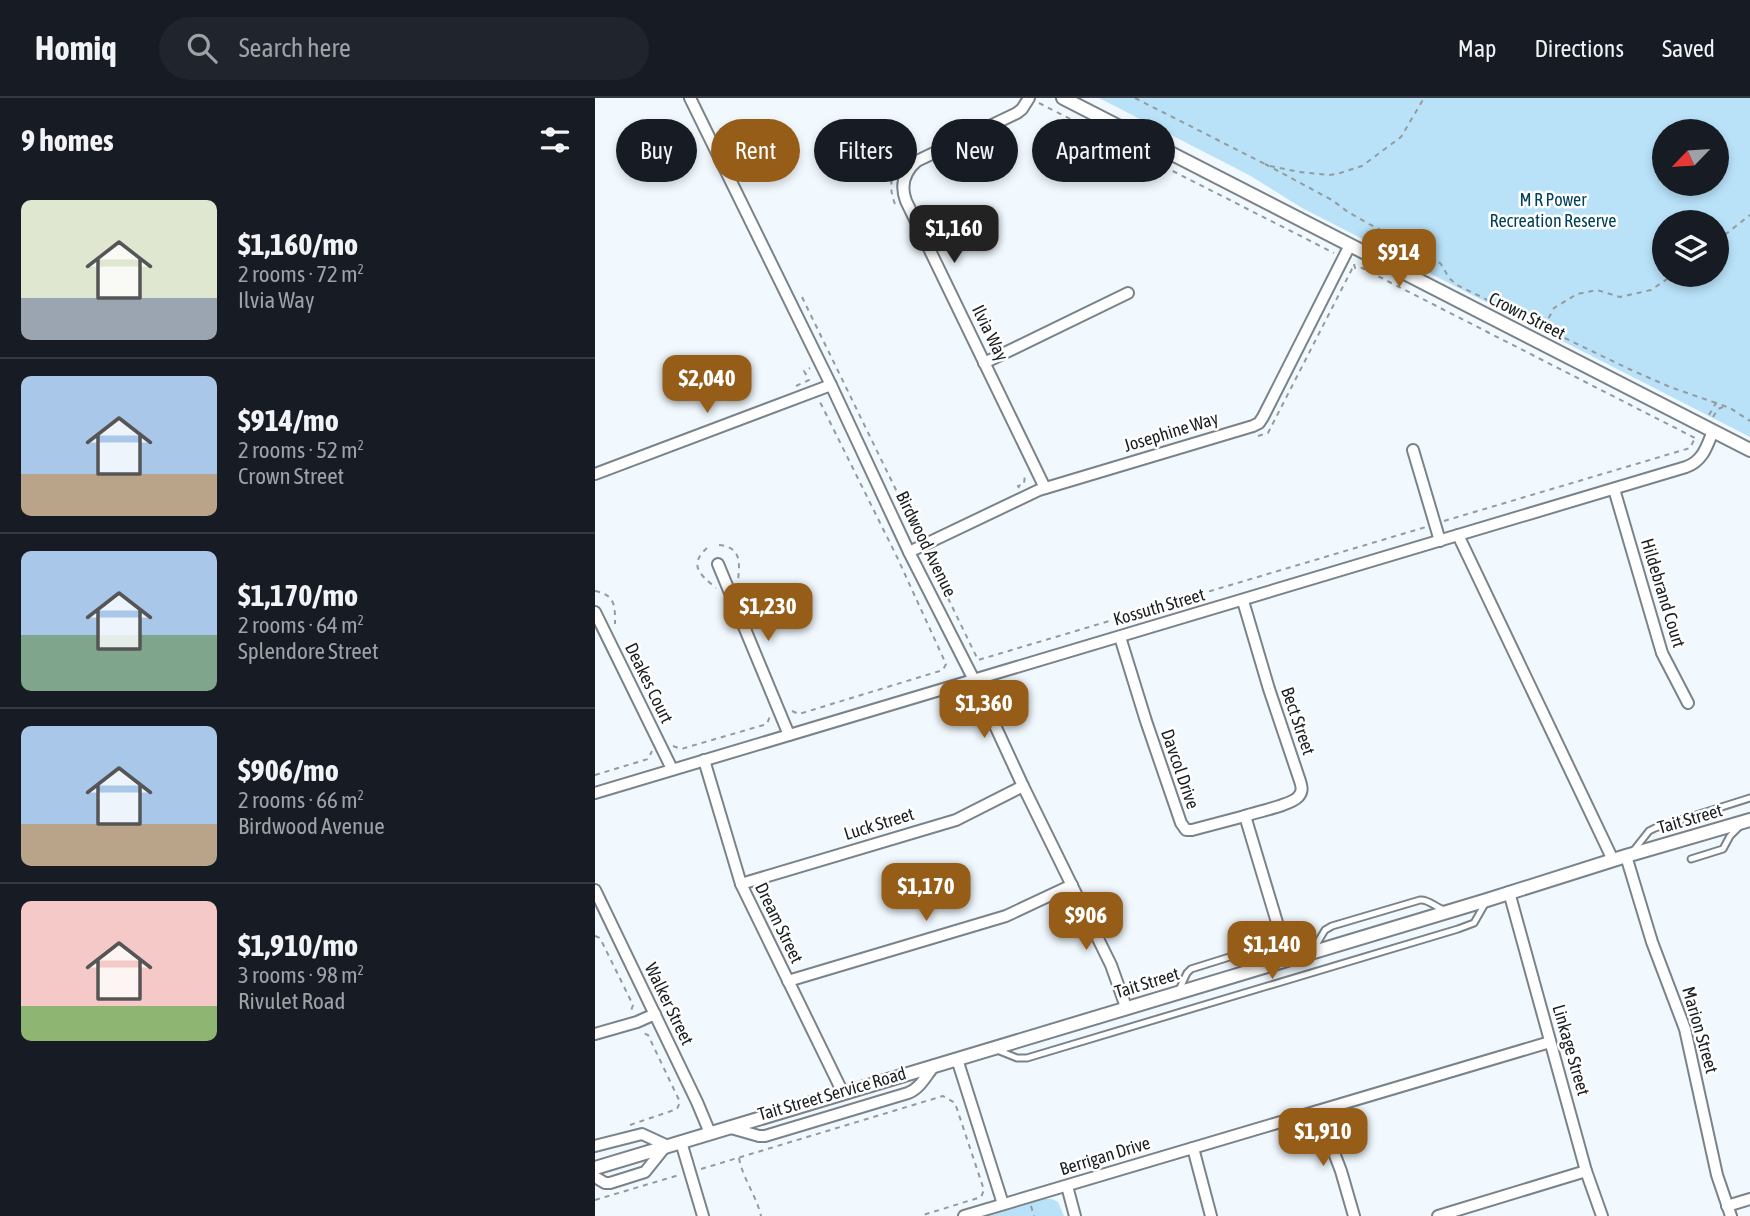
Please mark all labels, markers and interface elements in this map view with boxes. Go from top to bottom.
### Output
search box [159,17,649,80]
text: Homiq [35,29,117,67]
icon: search [183,29,221,67]
text: Search here [239,33,351,63]
text: Map [1458,35,1496,62]
text: Directions [1534,35,1624,62]
text: Saved [1662,35,1715,62]
chip: Buy [616,119,697,182]
chip: Rent [711,119,800,182]
chip: Filters [814,119,917,182]
chip: New [931,119,1018,182]
chip: Apartment [1032,119,1175,182]
north arrow [1652,119,1729,196]
map controls [1652,119,1729,287]
icon: filters [536,121,574,159]
text: 9 homes [21,123,114,157]
park label: M R Power Recreation Reserve [1490,189,1617,231]
pin: $1,160 [897,206,1011,265]
button: layers [1652,210,1729,287]
text: $1,160 [926,215,983,241]
text: $1,160/mo [238,227,358,261]
icon: home [77,228,161,312]
pin: $914 [1358,230,1440,289]
text: $914 [1378,239,1420,265]
text: 2 rooms · 72 m² [238,261,364,287]
text: Ilvia Way [238,287,315,313]
street label: Crown Street [1485,287,1569,344]
street label: Ilvia Way [968,301,1013,364]
pin: $2,040 [650,356,764,415]
text: $2,040 [679,365,736,391]
text: $914/mo [238,403,339,437]
icon: home [77,404,161,488]
street label: Josephine Way [1121,407,1221,456]
text: 2 rooms · 52 m² [238,437,364,463]
text: Crown Street [238,463,344,489]
street label: Birdwood Avenue [892,488,961,600]
street label: Hildebrand Court [1637,536,1690,650]
text: $1,170/mo [238,578,358,612]
icon: home [77,579,161,663]
street label: Kossuth Street [1111,583,1207,630]
pin: $1,230 [711,584,825,643]
text: $1,230 [740,593,797,619]
text: 2 rooms · 64 m² [238,612,364,638]
text: Splendore Street [238,638,379,664]
street label: Deakes Court [621,639,678,726]
pin: $1,360 [927,680,1041,740]
street label: Bect Street [1277,684,1320,758]
text: $1,360 [956,690,1013,716]
street label: Davcol Drive [1157,726,1204,811]
text: $906/mo [238,753,339,787]
icon: home [77,754,161,838]
text: 2 rooms · 66 m² [238,787,364,813]
street label: Tait Street [1655,799,1725,838]
street label: Luck Street [841,803,916,844]
text: Birdwood Avenue [238,813,385,839]
pin: $1,170 [869,864,983,923]
text: $1,170 [898,873,955,899]
street label: Dream Street [751,879,808,966]
pin: $906 [1045,892,1127,952]
text: $906 [1065,902,1107,928]
pin: $1,140 [1215,922,1329,981]
text: $1,910/mo [238,928,358,962]
icon: home [77,929,161,1013]
text: $1,140 [1244,931,1301,957]
street label: Walker Street [641,959,698,1048]
text: 3 rooms · 98 m² [238,962,364,988]
street label: Tait Street [1112,963,1182,1002]
street label: Marion Street [1678,984,1723,1076]
text: Rivulet Road [238,988,345,1014]
street label: Linkage Street [1548,1002,1594,1098]
street label: Tait Street Service Road [755,1062,908,1125]
pin: $1,910 [1266,1108,1380,1168]
text: $1,910 [1295,1118,1352,1144]
street label: Berrigan Drive [1057,1132,1153,1179]

